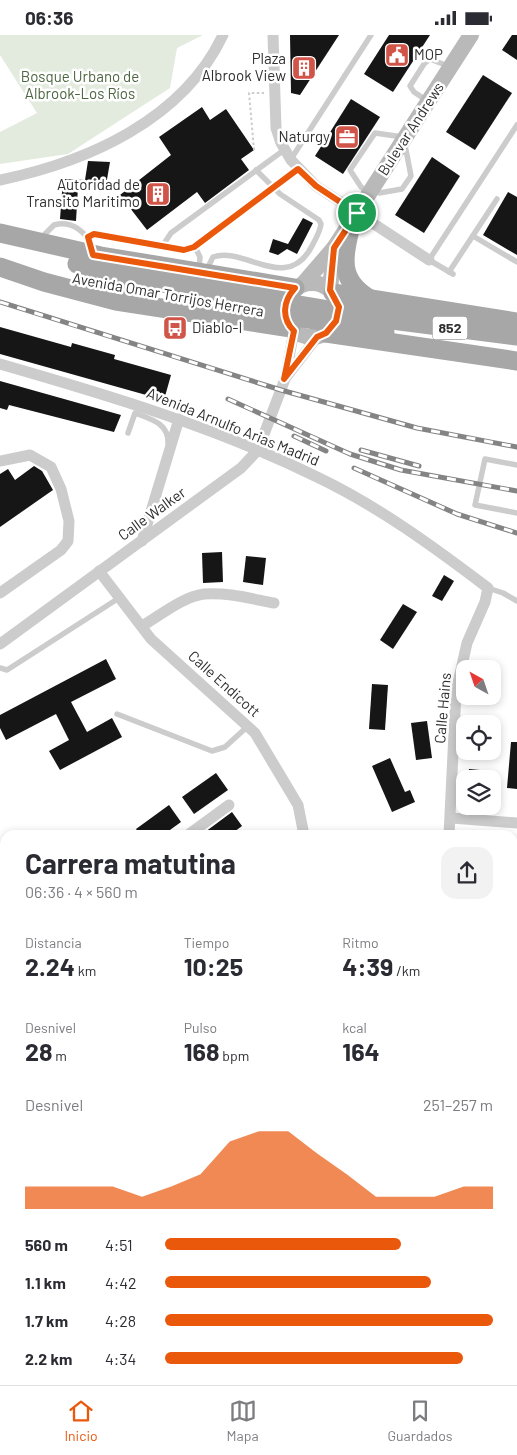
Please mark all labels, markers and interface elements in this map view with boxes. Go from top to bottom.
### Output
text: 06:36 [25,6,73,29]
public building icon: MOP [384,42,410,68]
place label: MOP [414,45,443,63]
place label: Plaza Albrook View [202,49,286,84]
building icon: Plaza Albrook View [291,55,317,81]
park label: Bosque Urbano de Albrook-Los Ríos [21,67,139,102]
street label: Bulevar Andrews [373,78,447,178]
office icon: Naturgy [334,124,360,150]
place label: Naturgy [279,127,330,145]
place label: Autoridad de Transito Maritimo [26,175,140,210]
building icon: Autoridad de Transito Maritimo [145,181,171,207]
pin [336,192,378,234]
icon: arrive [343,199,371,227]
street label: Avenida Omar Torrijos Herrera [71,268,265,320]
bus stop icon: Diablo-I [162,315,188,341]
road number: 852 [432,317,468,339]
place label: Diablo-I [192,318,242,336]
street label: Avenida Arnulfo Arias Madrid [144,383,322,469]
street label: Calle Walker [114,482,189,544]
street label: Calle Endicott [185,646,264,720]
north arrow [456,660,501,705]
map controls [456,660,501,815]
street label: Calle Hains [430,672,454,744]
button: locate [456,715,501,760]
button: layers [456,770,501,815]
text: Carrera matutina [25,846,236,880]
button: share [441,847,493,899]
text: 06:36 · 4 × 560 m [25,882,138,901]
text: Distancia [25,934,82,951]
text: Tiempo [184,934,229,951]
text: Ritmo [342,934,379,951]
text: 2.24 [25,951,75,981]
text: 10:25 [184,951,243,981]
text: 4:39 [342,951,393,981]
text: km [75,962,96,979]
text: /km [393,962,420,979]
text: Desnivel [25,1019,76,1036]
text: Pulso [184,1019,217,1036]
text: kcal [342,1019,367,1036]
text: 28 [25,1036,53,1066]
text: 168 [184,1036,219,1066]
text: 164 [342,1036,380,1066]
text: m [53,1047,67,1064]
text: bpm [219,1047,249,1064]
text: Desnivel [25,1095,83,1114]
text: 251–257 m [423,1095,493,1114]
text: 560 m [25,1235,68,1254]
text: 4:51 [105,1235,133,1254]
text: 1.1 km [25,1273,66,1292]
text: 4:42 [105,1273,137,1292]
text: 1.7 km [25,1311,68,1330]
text: 4:28 [105,1311,136,1330]
text: 2.2 km [25,1349,72,1368]
text: 4:34 [105,1349,136,1368]
tab: Inicio [64,1397,98,1444]
tab: Mapa [227,1397,259,1444]
tab: Guardados [387,1397,453,1444]

